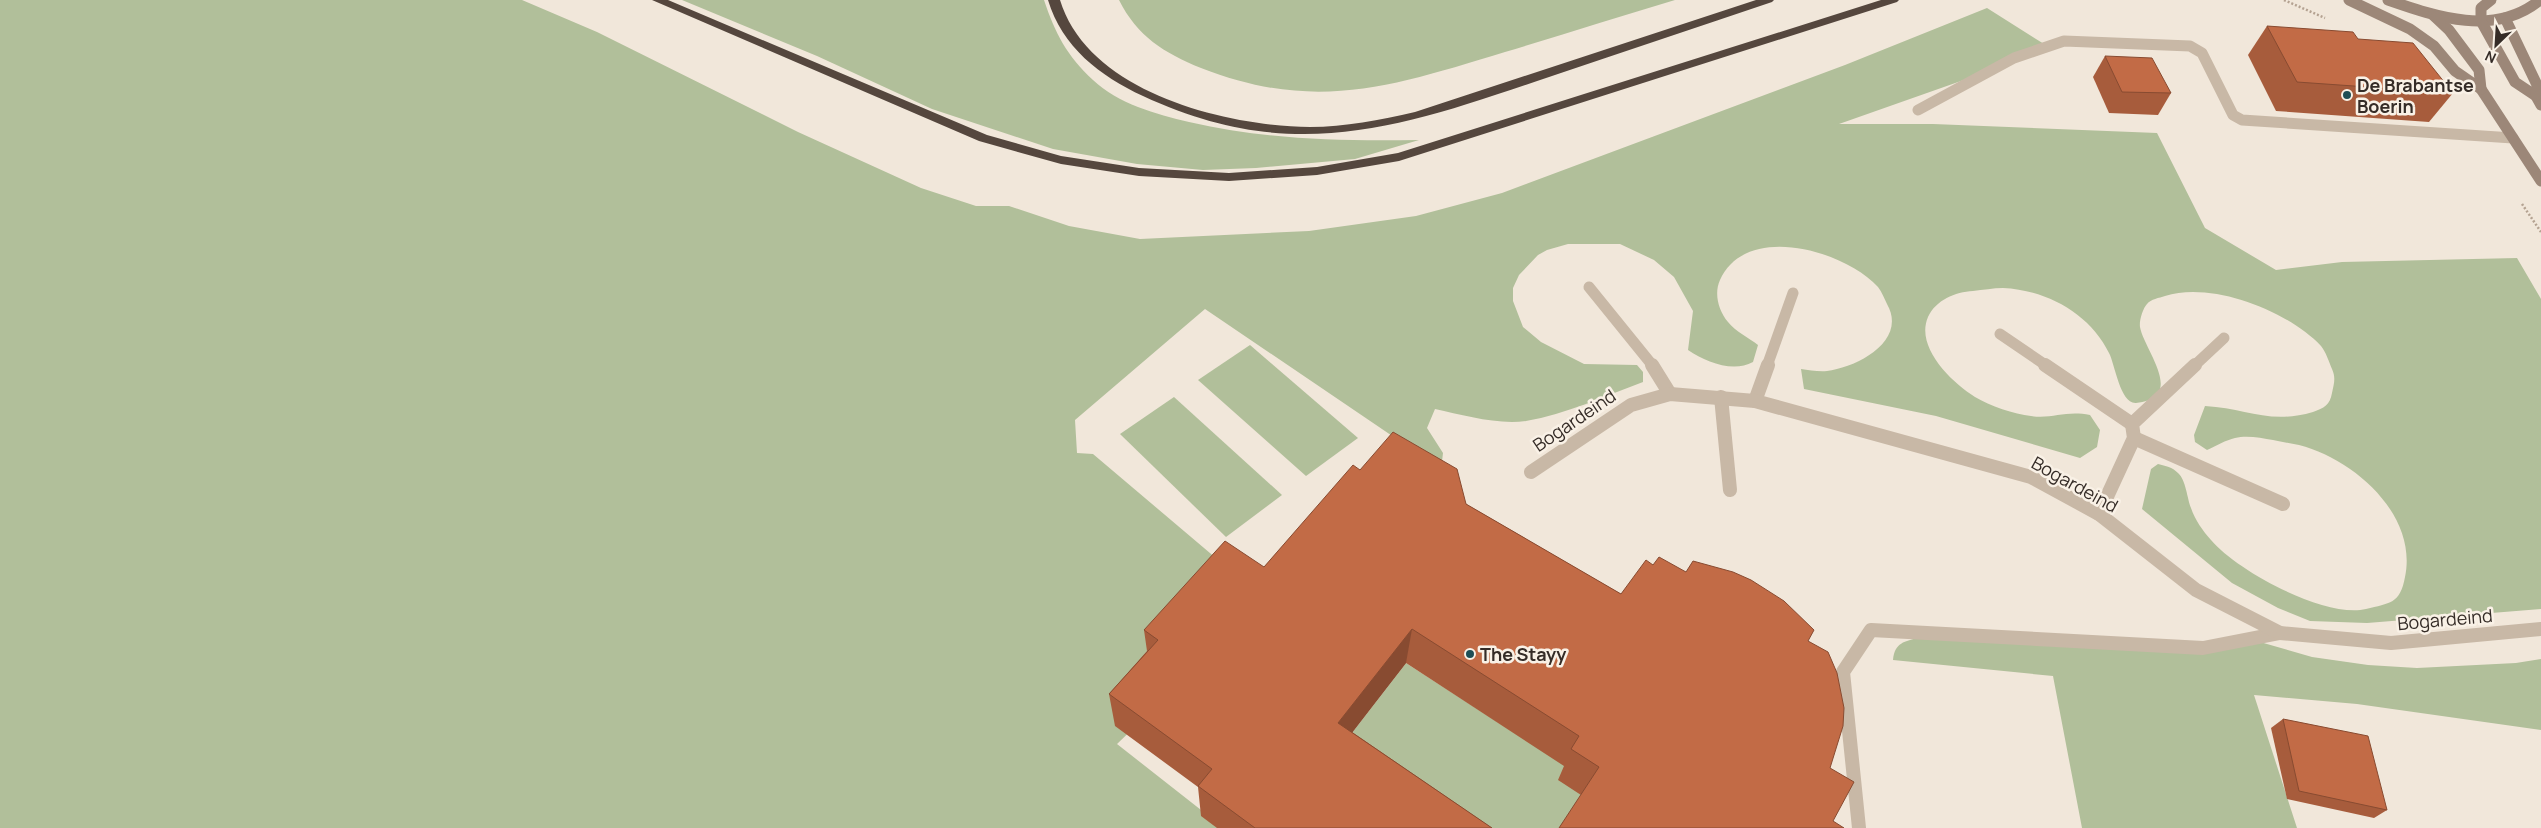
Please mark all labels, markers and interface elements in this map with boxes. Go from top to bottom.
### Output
north arrow [2471,20,2521,70]
text: N [2482,46,2499,68]
place label: De Brabantse Boerin [2357,73,2474,118]
marker: De Brabantse Boerin [2341,89,2353,101]
street label: Bogardeind [1528,383,1620,457]
street label: Bogardeind [2027,450,2123,518]
street label: Bogardeind [2396,603,2494,635]
place label: The Stayy [1480,642,1566,666]
marker: The Stayy [1464,648,1476,660]

